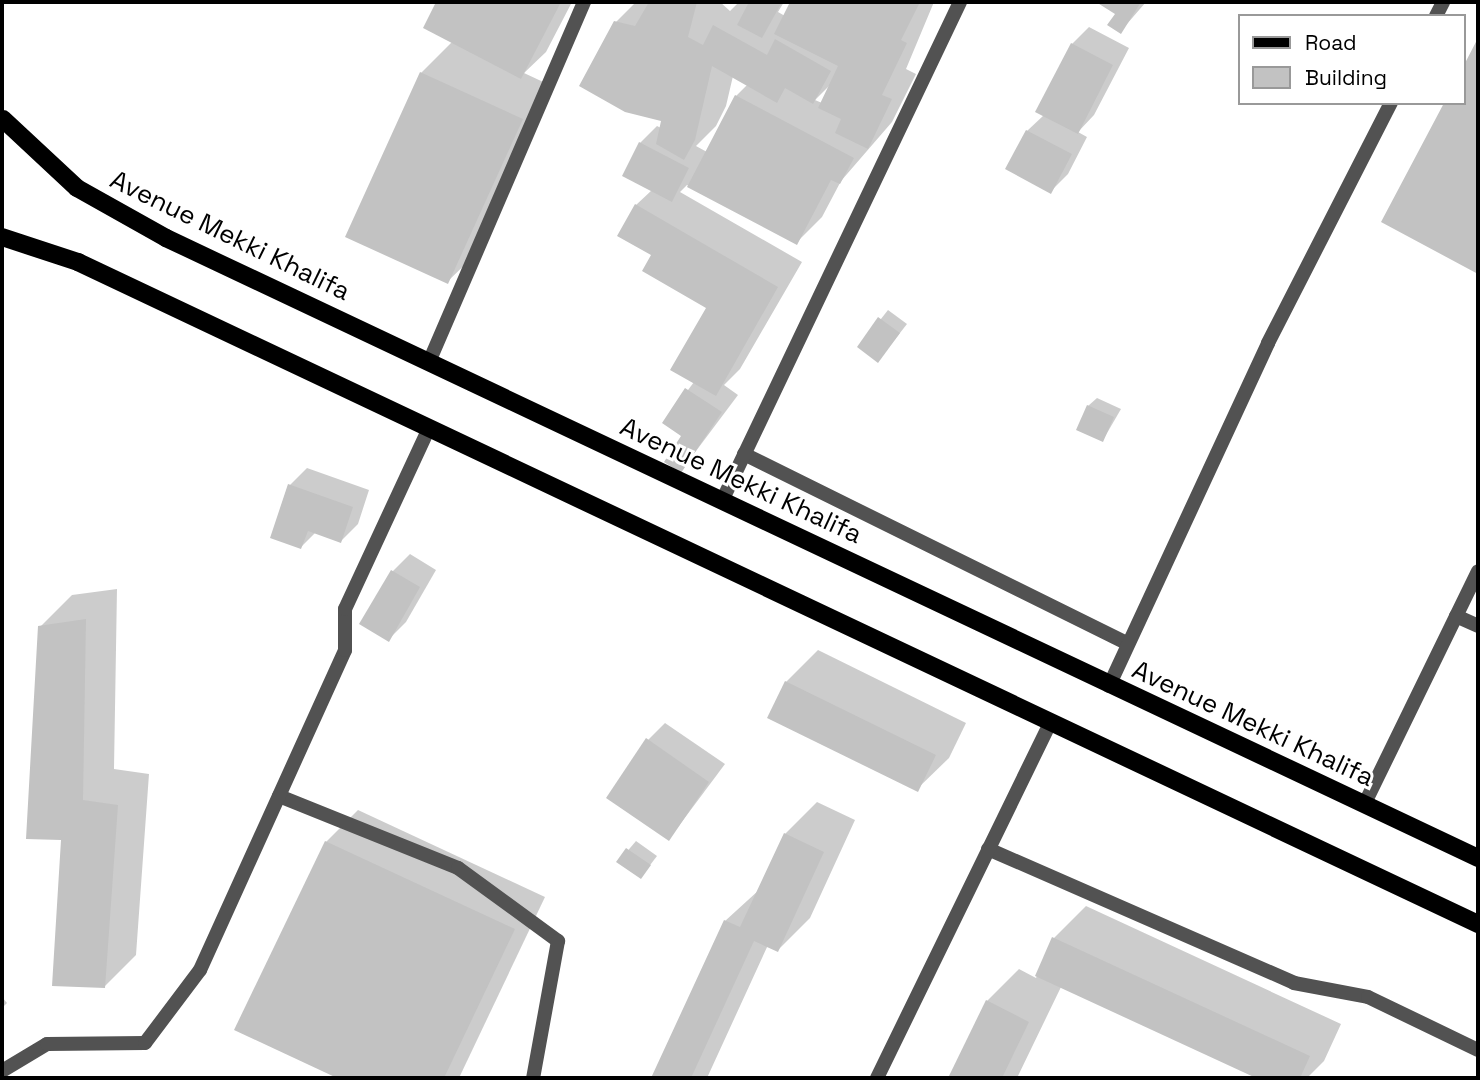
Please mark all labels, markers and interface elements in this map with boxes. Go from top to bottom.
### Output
legend [1238,14,1466,105]
text: Road [1305,29,1357,56]
text: Building [1305,64,1387,91]
street label: Avenue Mekki Khalifa [105,164,355,308]
street label: Avenue Mekki Khalifa [615,411,867,551]
street label: Avenue Mekki Khalifa [1127,654,1379,794]

